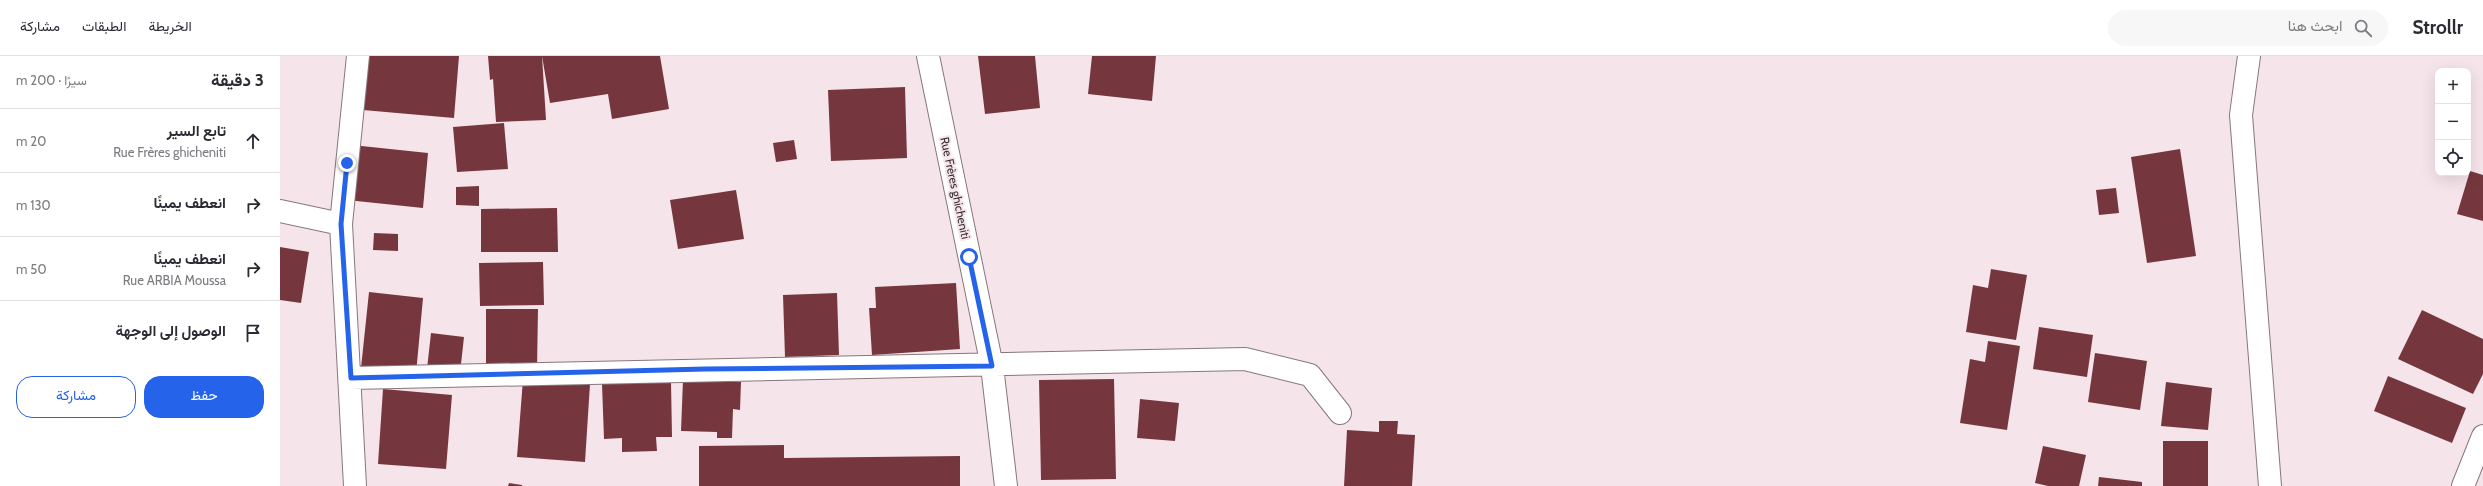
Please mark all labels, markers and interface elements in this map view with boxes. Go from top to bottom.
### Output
search box [2108,10,2388,46]
text: Strollr [2412,16,2463,39]
text: مشاركة [20,17,60,35]
text: الطبقات [82,17,126,35]
text: الخريطة [148,17,192,35]
text: ابحث هنا [2288,17,2342,35]
icon: search [2352,17,2374,39]
map controls [2435,68,2471,176]
button: + [2435,68,2471,104]
text: 3 دقيقة [211,70,264,90]
text: سيرًا · 200 m [16,72,87,88]
button: − [2435,104,2471,140]
text: تابع السير [167,122,226,140]
icon: ahead [242,130,264,152]
text: 20 m [16,133,46,149]
street label: Rue Frères ghicheniti [937,135,974,240]
button: locate [2435,140,2471,176]
text: Rue Frères ghicheniti [113,144,226,160]
route end [338,154,356,172]
text: انعطف يمينًا [153,194,226,212]
icon: right [242,194,264,216]
text: 130 m [16,197,51,213]
route start [960,248,978,266]
text: انعطف يمينًا [153,250,226,268]
icon: right [242,258,264,280]
text: 50 m [16,261,46,277]
text: Rue ARBIA Moussa [123,272,226,288]
text: الوصول إلى الوجهة [116,322,226,340]
icon: arrive [242,322,264,344]
button: مشاركة [16,376,136,418]
button: حفظ [144,376,264,418]

